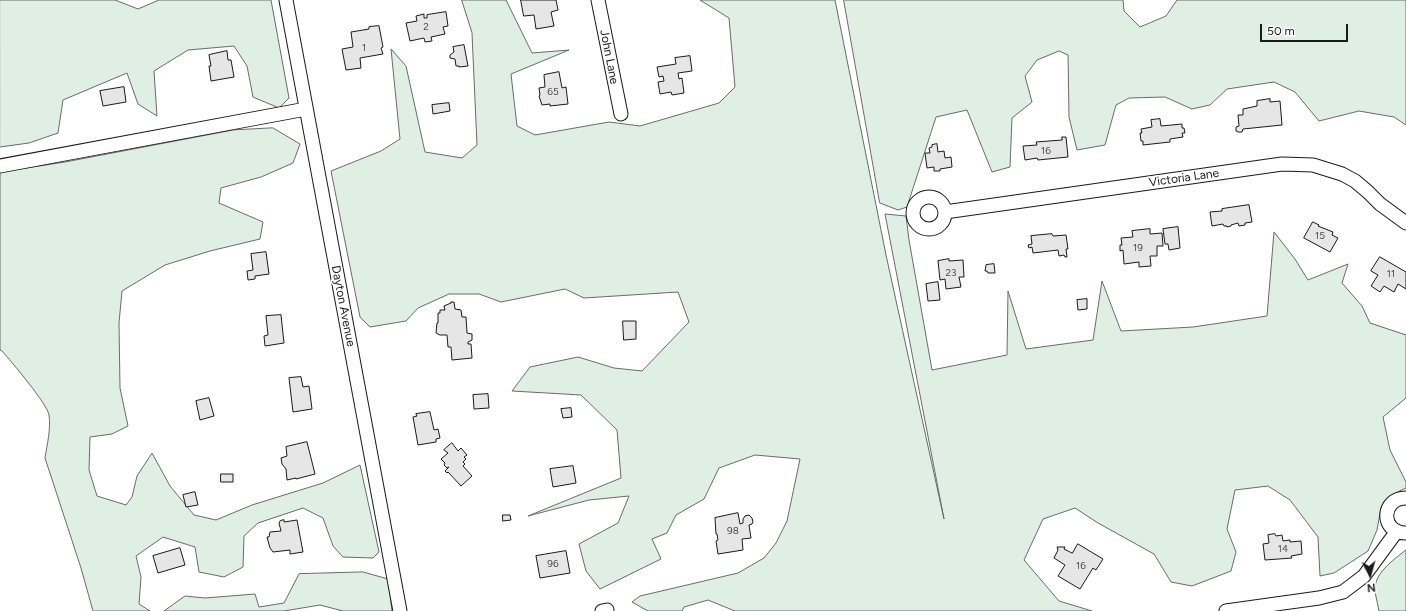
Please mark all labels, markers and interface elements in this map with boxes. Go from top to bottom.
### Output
scale bar [1262,16,1350,42]
house number: 2 [423,21,429,33]
text: 50 m [1267,24,1295,38]
street label: John Lane [597,29,621,85]
house number: 1 [362,42,366,54]
house number: 65 [547,86,559,98]
house number: 16 [1041,145,1051,157]
street label: Victoria Lane [1148,166,1220,190]
house number: 15 [1315,230,1325,242]
house number: 19 [1133,242,1143,254]
street label: Dayton Avenue [328,264,358,348]
house number: 23 [945,267,957,279]
house number: 11 [1387,268,1395,280]
house number: 98 [727,525,739,537]
house number: 14 [1278,543,1288,555]
north arrow [1350,555,1390,595]
house number: 96 [547,558,559,570]
house number: 16 [1076,560,1086,572]
text: N [1366,581,1376,594]

